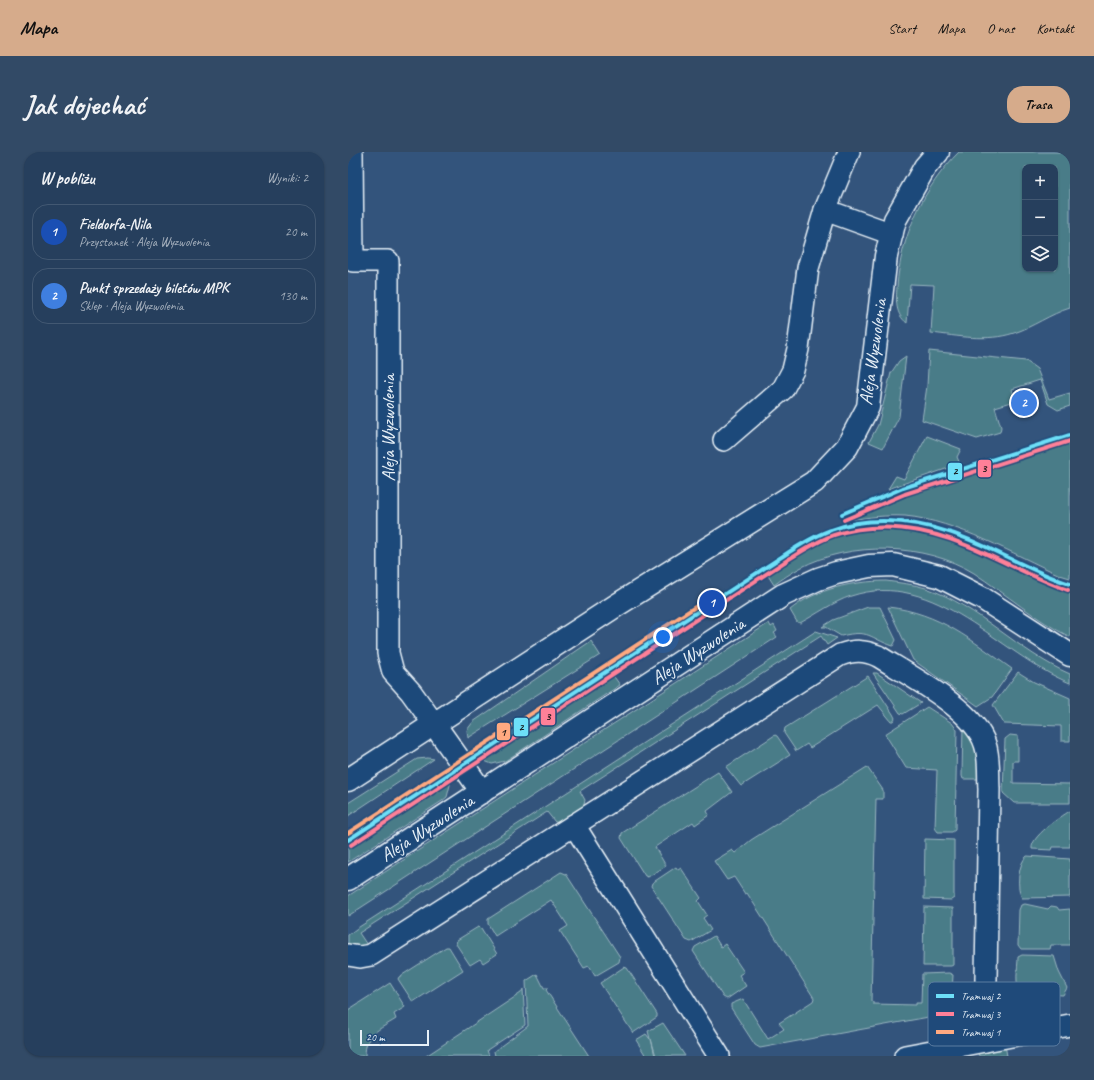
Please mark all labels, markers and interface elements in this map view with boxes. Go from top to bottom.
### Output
text: Mapa [20,16,57,40]
text: Start [888,20,916,37]
text: Mapa [938,20,965,37]
text: O nas [987,20,1014,37]
text: Kontakt [1036,20,1074,37]
button: Trasa [1007,86,1070,123]
text: Jak dojechać [24,87,145,122]
map controls [1022,164,1058,272]
button: + [1022,164,1058,200]
text: W pobliżu [40,168,95,189]
text: Wyniki: 2 [267,170,308,186]
button: − [1022,200,1058,236]
text: Fieldorfa-Nila [79,215,151,234]
text: 1 [51,224,57,240]
text: 20 m [285,224,307,240]
text: Przystanek · Aleja Wyzwolenia [79,234,209,250]
button: layers [1022,236,1058,272]
text: Punkt sprzedaży biletów MPK [79,279,228,298]
text: 2 [51,288,57,304]
text: 130 m [279,288,307,304]
street label: Aleja Wyzwolenia [854,295,893,407]
text: Sklep · Aleja Wyzwolenia [79,298,183,314]
street label: Aleja Wyzwolenia [376,372,400,481]
pin: 2 [1011,388,1037,418]
line badge: 3 [977,459,992,478]
text: 3 [982,461,988,475]
line badge: 2 [947,462,963,481]
text: 2 [953,464,959,478]
pin: 1 [699,588,725,618]
street label: Aleja Wyzwolenia [647,611,751,690]
your location [653,627,673,647]
line badge: 3 [540,707,556,726]
text: 3 [546,709,552,723]
line badge: 2 [513,717,529,737]
text: 2 [519,720,525,734]
line badge: 1 [496,722,511,741]
text: 1 [501,725,507,739]
street label: Aleja Wyzwolenia [376,788,480,867]
legend [928,982,1060,1046]
text: Tramwaj 2 [961,989,1002,1003]
text: Tramwaj 3 [961,1007,1002,1021]
text: Tramwaj 1 [961,1025,1002,1039]
scale bar [360,1028,429,1047]
text: 20 m [366,1030,385,1044]

